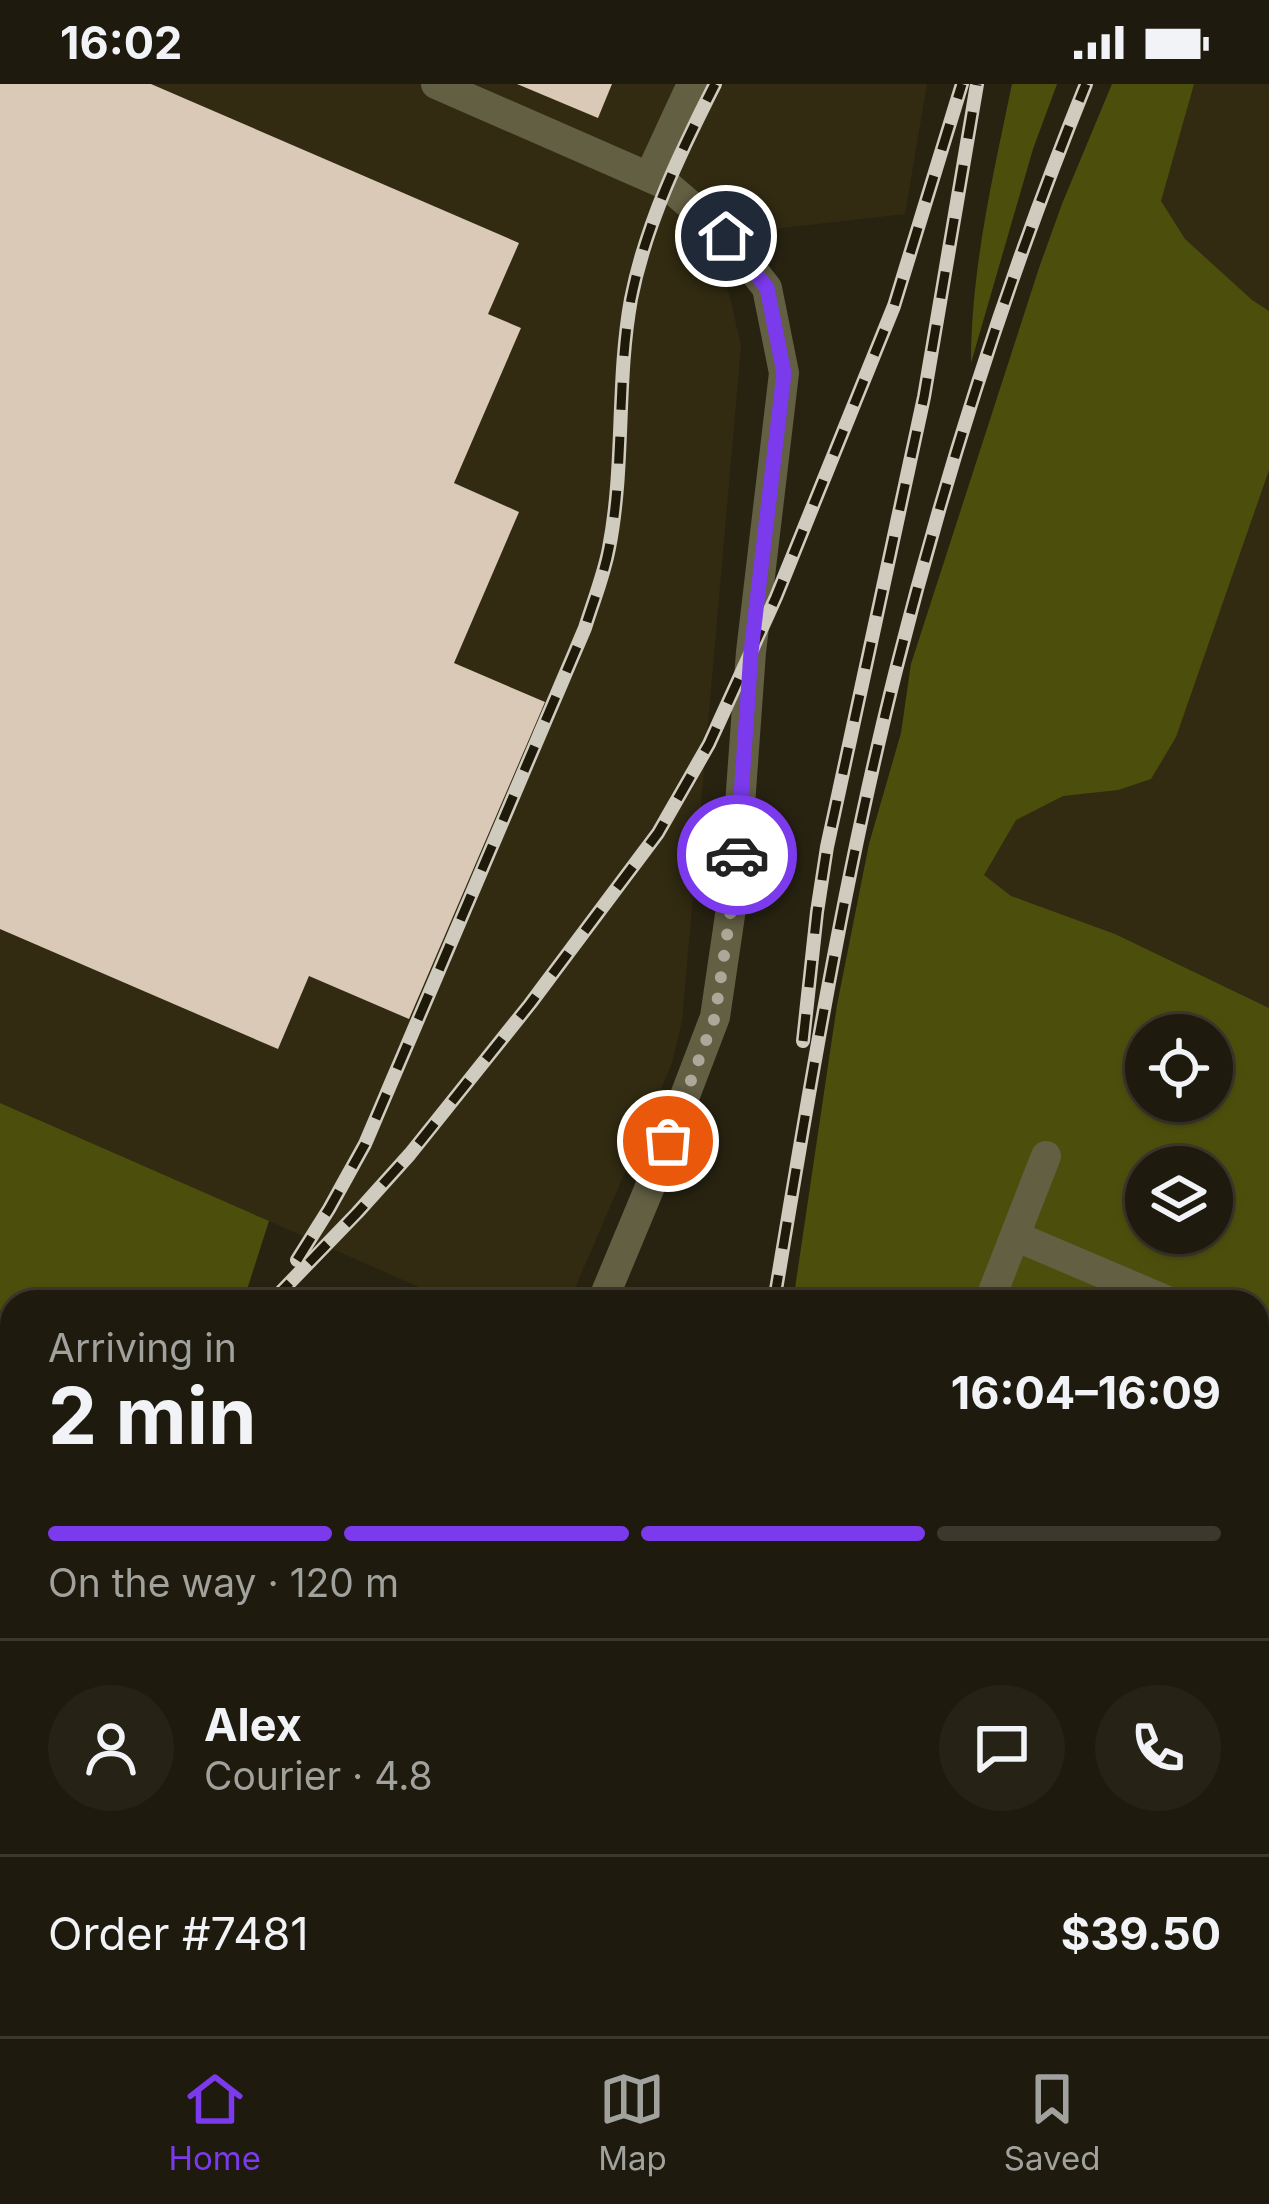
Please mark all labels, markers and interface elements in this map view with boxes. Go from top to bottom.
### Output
text: 16:02 [60,15,182,70]
pin [675,185,777,287]
icon: home [693,203,759,269]
courier [677,795,797,915]
icon: car [704,822,770,888]
map controls [1125,1014,1233,1254]
button: locate [1125,1014,1233,1122]
pin [617,1090,719,1192]
icon: bag [635,1108,701,1174]
button: layers [1125,1146,1233,1254]
text: Arriving in [48,1324,237,1371]
text: 16:04–16:09 [951,1365,1221,1420]
text: 2 min [48,1368,256,1463]
text: On the way · 120 m [48,1559,399,1606]
button: person [48,1685,174,1811]
button: chat [939,1685,1065,1811]
button: phone [1095,1685,1221,1811]
text: Alex [204,1697,302,1752]
text: Courier · 4.8 [204,1752,433,1799]
text: Order #7481 [48,1906,309,1961]
text: $39.50 [1061,1906,1221,1961]
tab: Home [169,2066,261,2178]
tab: Map [598,2066,667,2178]
tab: Saved [1004,2066,1100,2178]

